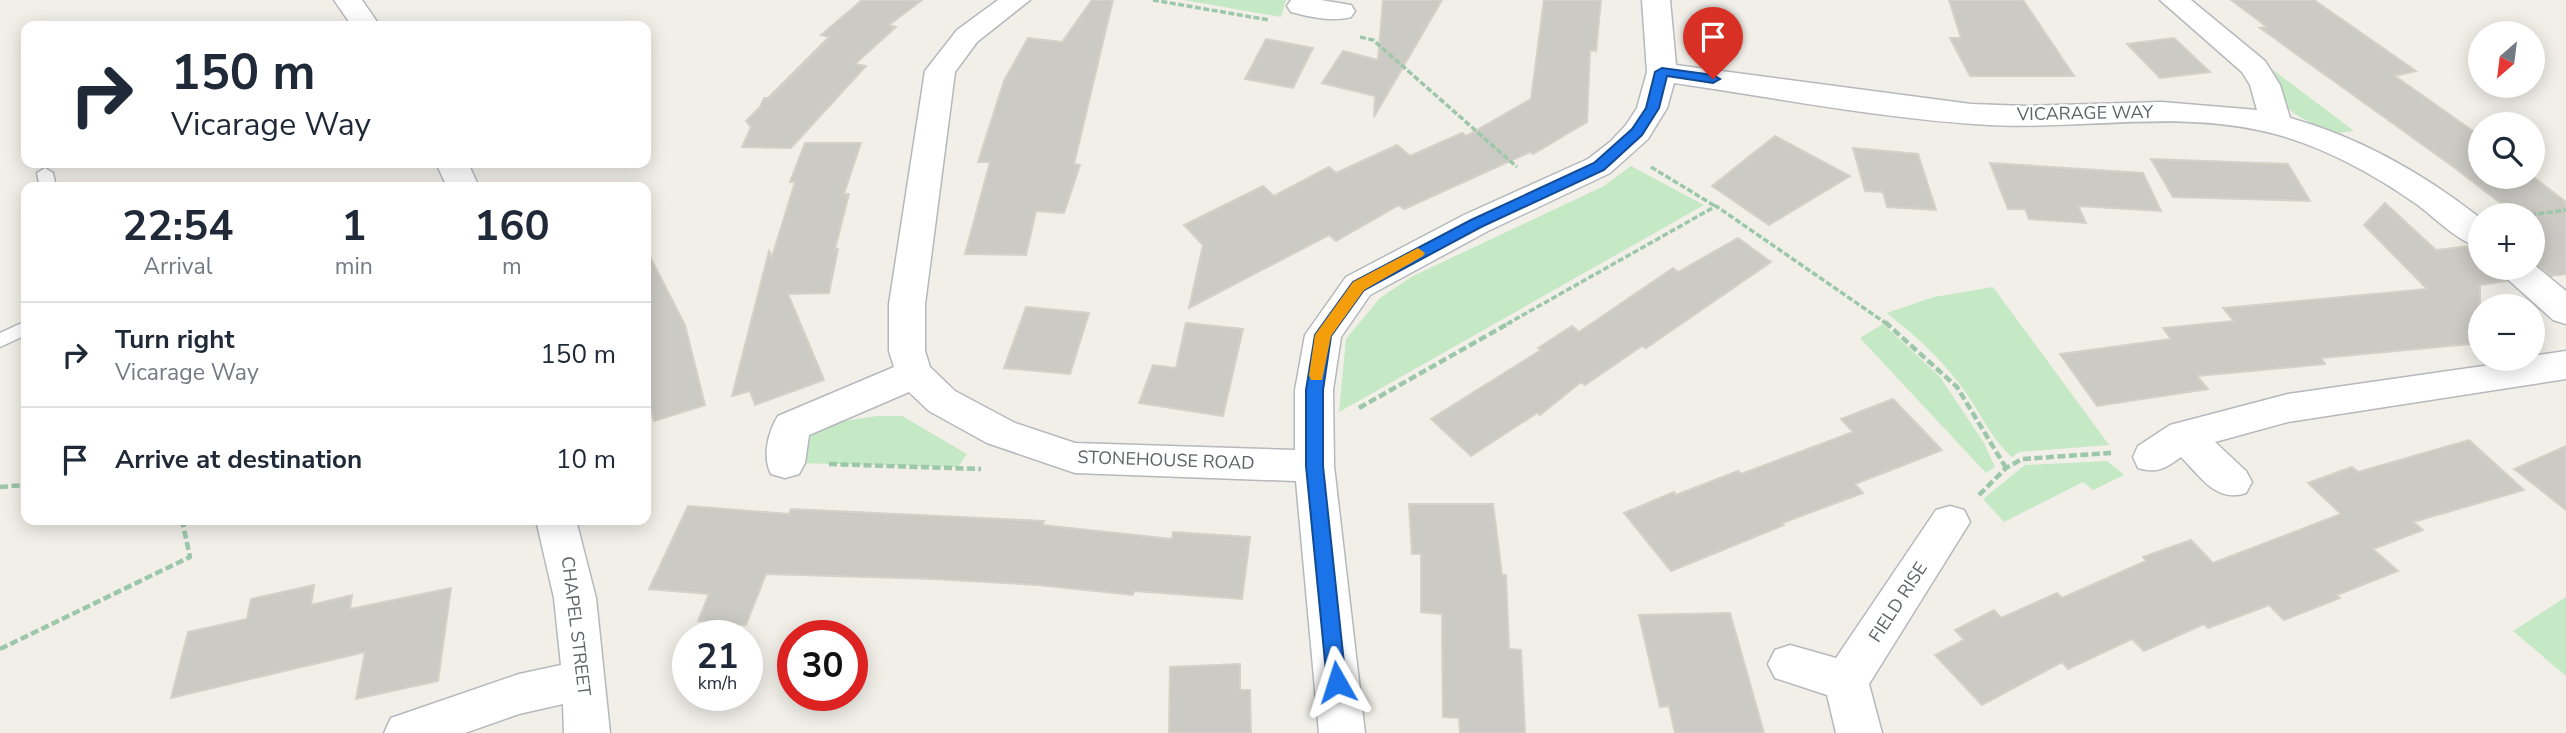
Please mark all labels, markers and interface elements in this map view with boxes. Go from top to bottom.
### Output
pin [1683,7,1743,79]
icon: arrive [1694,18,1732,56]
north arrow [2468,21,2544,98]
map controls [2468,21,2545,371]
text: 150 m [171,39,315,106]
icon: right [56,49,147,140]
street label: VICARAGE WAY [2016,100,2154,126]
text: Vicarage Way [171,103,371,146]
button: search [2468,112,2545,189]
text: 22:54 [122,198,233,255]
text: 1 [341,198,366,255]
text: 160 [474,198,550,255]
button: + [2468,203,2545,280]
text: Arrival [143,251,212,282]
text: min [335,251,373,282]
text: m [502,251,522,282]
button: − [2468,294,2545,371]
text: Turn right [115,322,234,357]
icon: right [56,336,94,374]
text: 150 m [540,337,616,372]
text: Vicarage Way [115,357,259,388]
icon: arrive [56,441,94,479]
text: Arrive at destination [115,442,362,477]
text: 10 m [556,442,616,477]
street label: STONEHOUSE ROAD [1077,445,1255,475]
street label: CHAPEL STREET [556,555,596,697]
street label: FIELD RISE [1863,557,1933,647]
speed limit sign: 30 [777,620,868,711]
text: 21 [696,633,739,680]
position arrow [1300,645,1374,719]
text: km/h [698,671,737,695]

